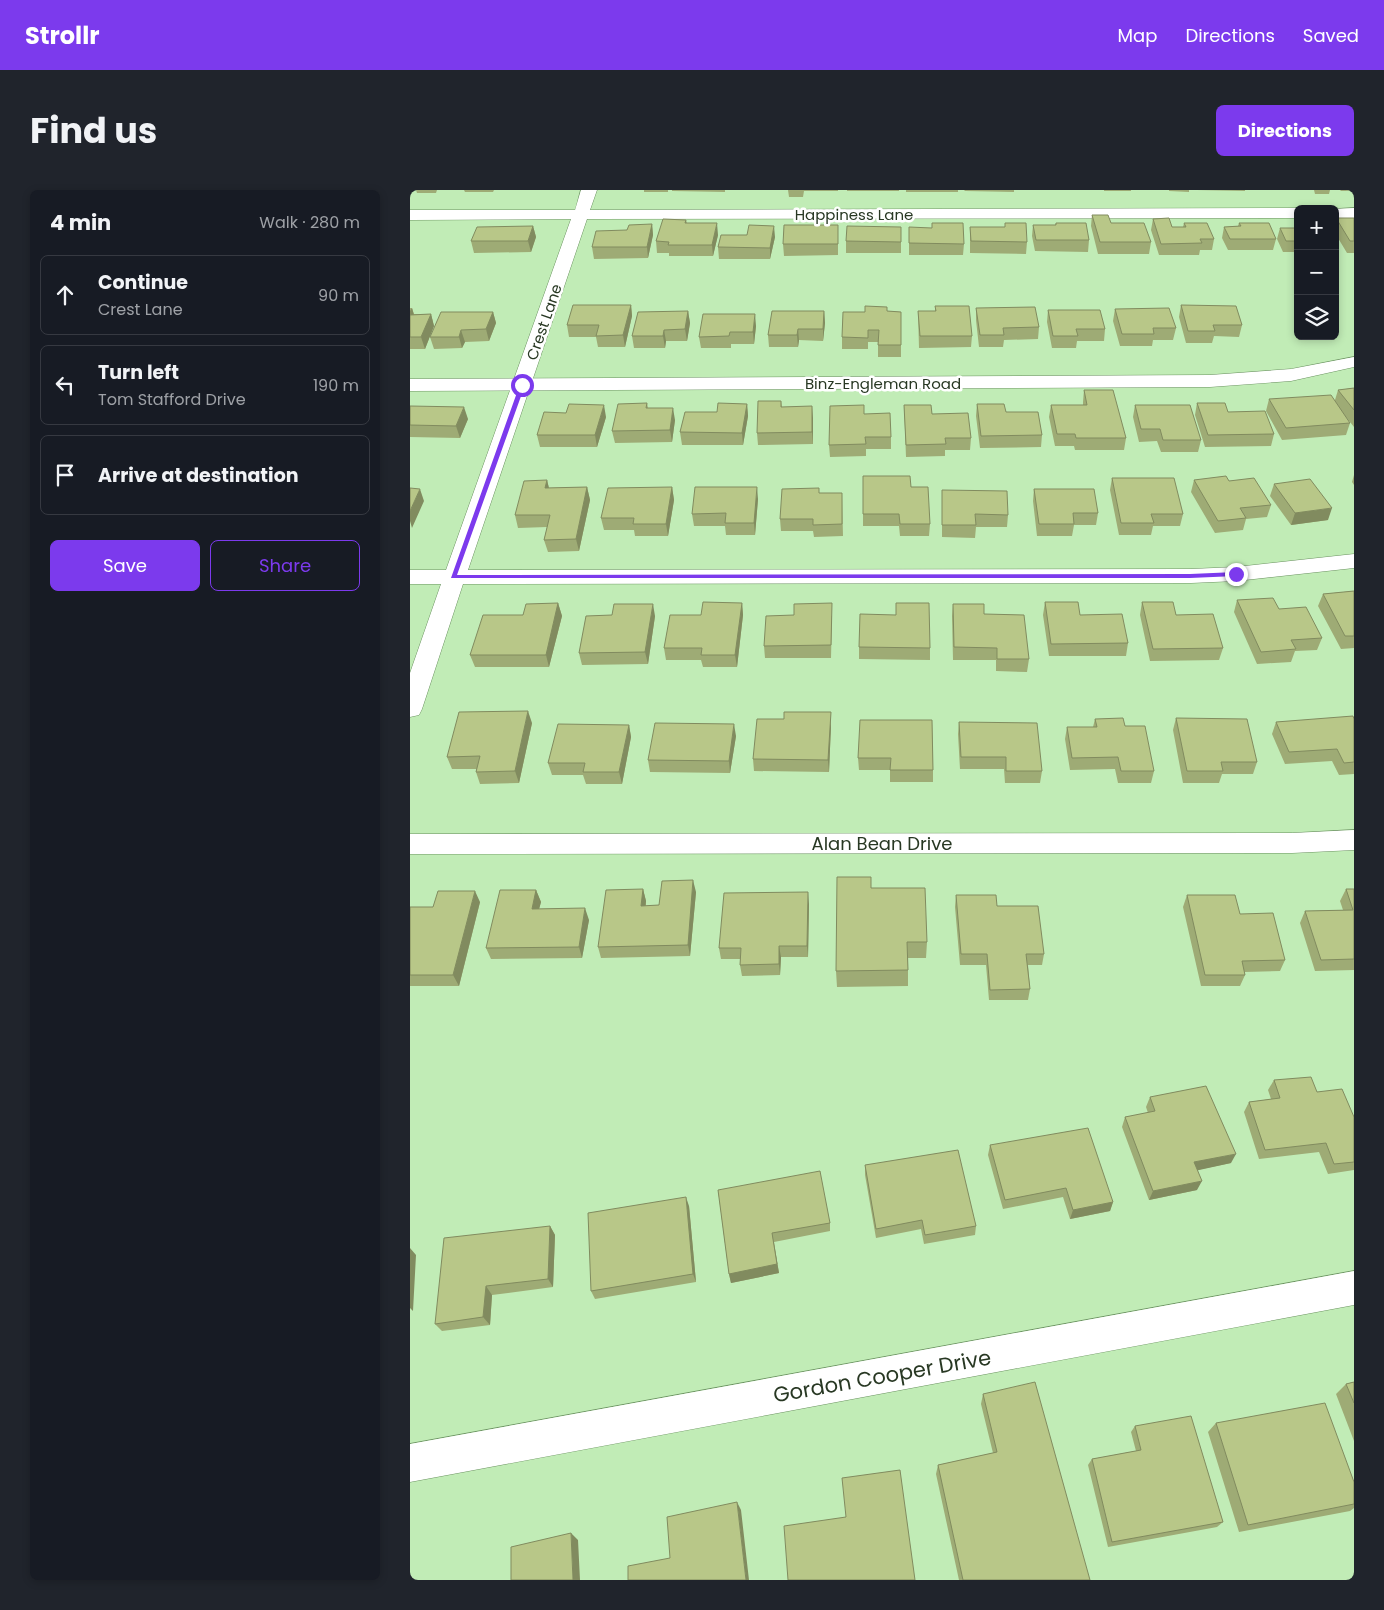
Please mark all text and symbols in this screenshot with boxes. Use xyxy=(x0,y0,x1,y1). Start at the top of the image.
text: Strollr xyxy=(25,19,100,52)
text: Map xyxy=(1118,23,1157,48)
text: Directions xyxy=(1185,23,1275,48)
text: Saved xyxy=(1303,23,1359,48)
button: Directions xyxy=(1216,105,1354,156)
text: Find us xyxy=(30,106,157,155)
street label: Happiness Lane xyxy=(795,204,913,225)
map controls xyxy=(1294,205,1339,340)
button: + xyxy=(1294,205,1339,250)
text: 4 min xyxy=(50,208,111,237)
text: Walk · 280 m xyxy=(259,211,360,234)
button: − xyxy=(1294,250,1339,295)
text: Continue xyxy=(98,269,188,296)
icon: ahead xyxy=(51,281,79,309)
street label: Crest Lane xyxy=(521,281,567,363)
text: 90 m xyxy=(318,284,359,307)
button: layers xyxy=(1294,295,1339,340)
text: Crest Lane xyxy=(98,298,183,321)
text: Turn left xyxy=(98,359,179,386)
icon: left xyxy=(51,371,79,399)
street label: Binz-Engleman Road xyxy=(805,373,961,394)
text: 190 m xyxy=(313,374,359,397)
route start xyxy=(511,374,534,397)
text: Tom Stafford Drive xyxy=(98,388,246,411)
icon: arrive xyxy=(51,461,79,489)
text: Arrive at destination xyxy=(98,462,299,489)
button: Save xyxy=(50,540,200,591)
button: Share xyxy=(210,540,360,591)
route end xyxy=(1225,563,1248,586)
street label: Alan Bean Drive xyxy=(812,831,952,856)
street label: Gordon Cooper Drive xyxy=(771,1343,993,1409)

